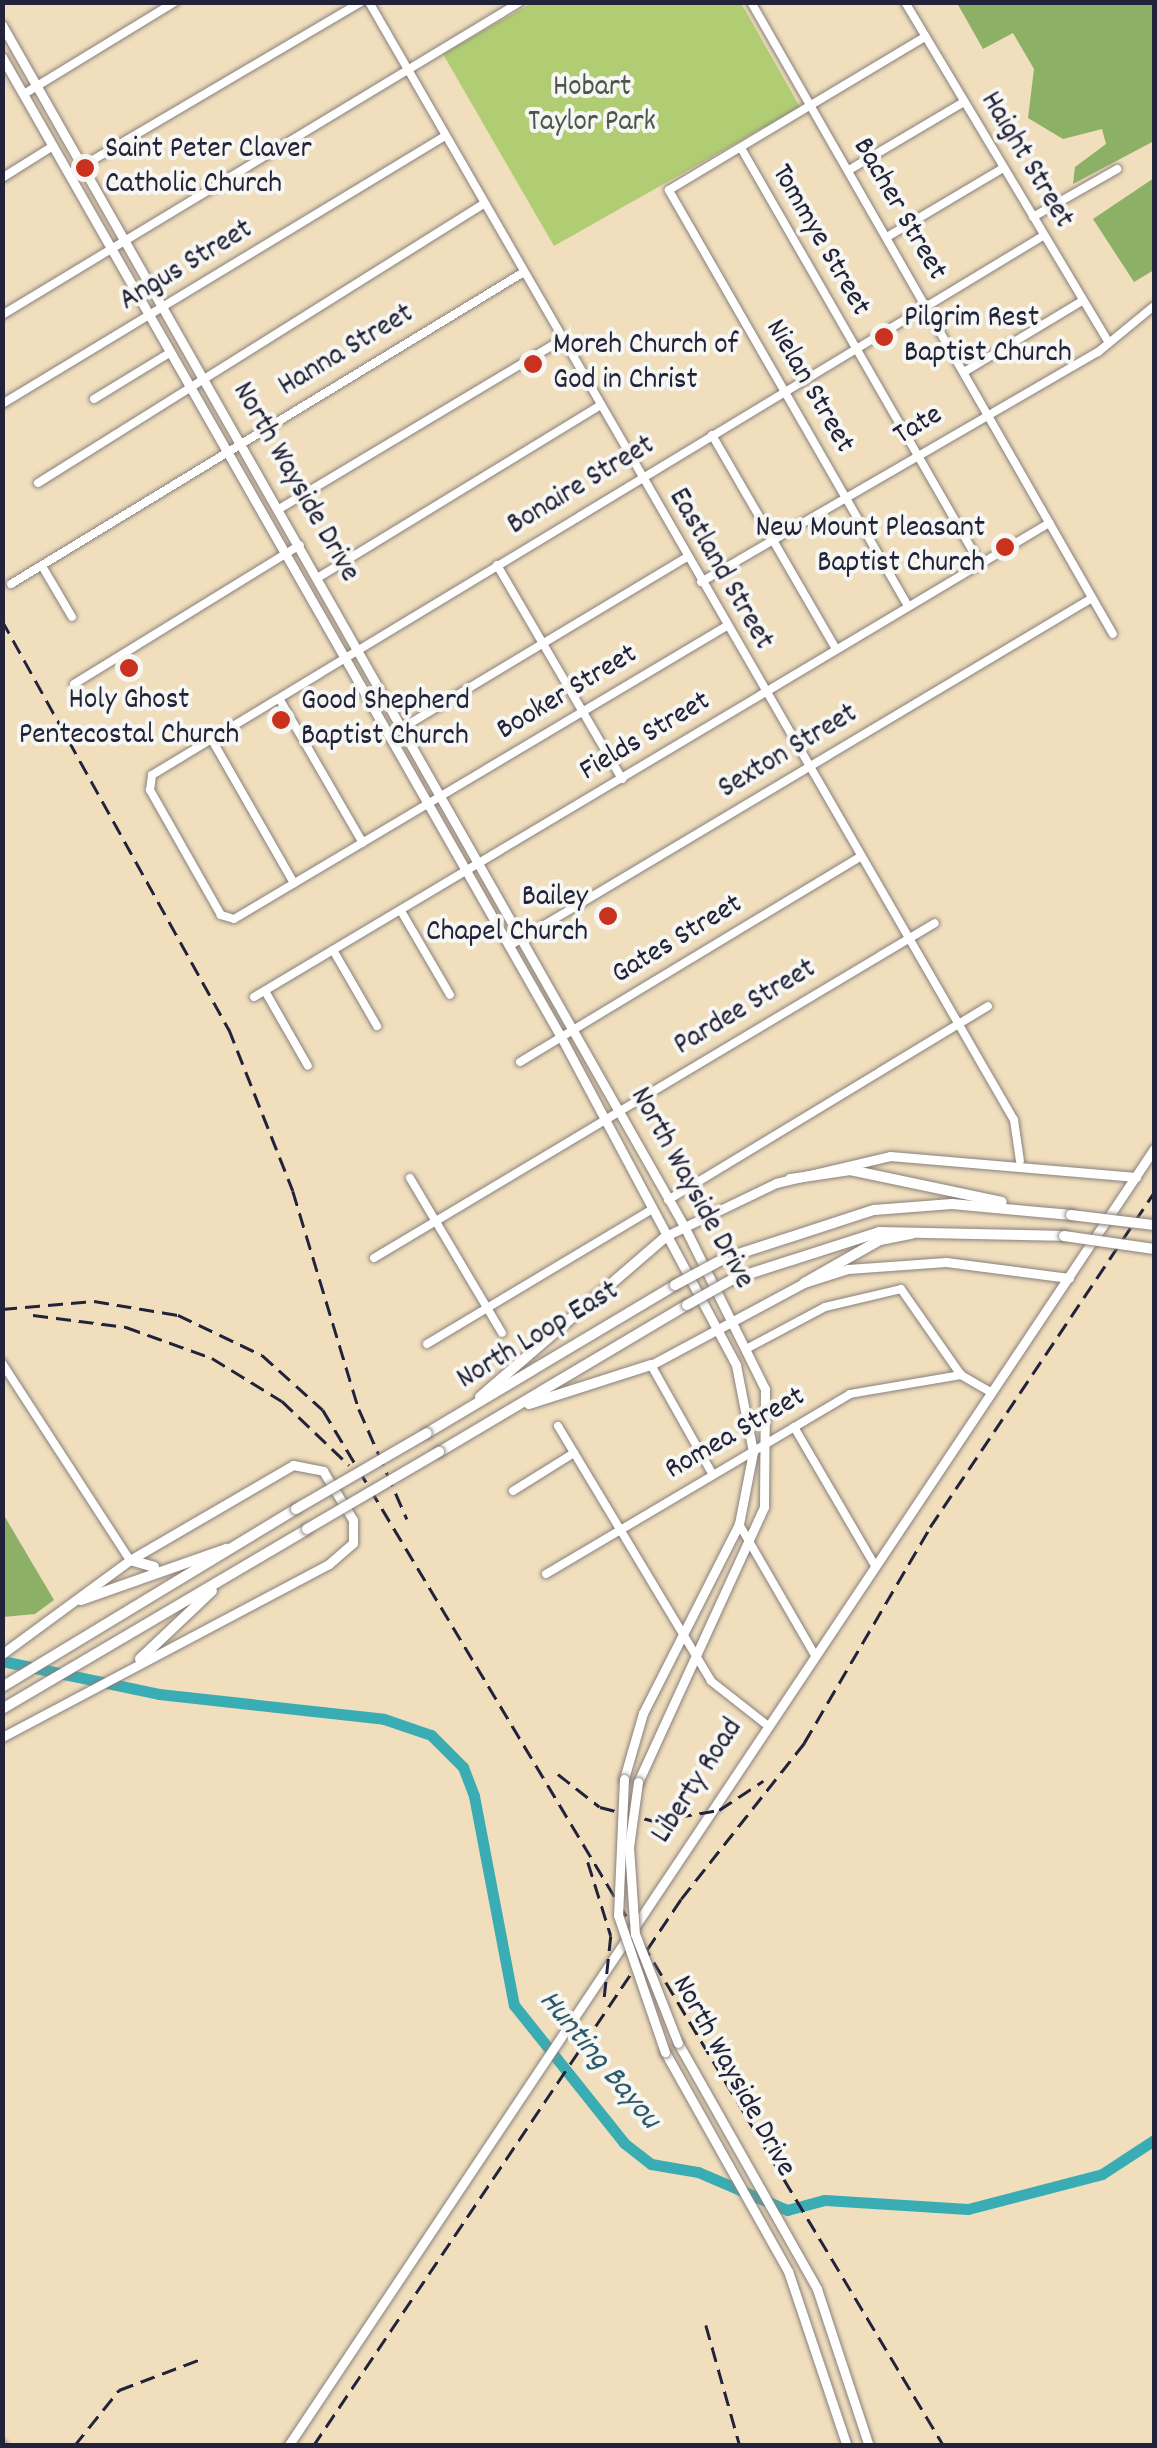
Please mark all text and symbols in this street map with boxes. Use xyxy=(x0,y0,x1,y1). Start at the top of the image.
park label: Hobart Taylor Park xyxy=(528,71,656,142)
street label: Haight Street xyxy=(970,86,1080,236)
place label: Saint Peter Claver Catholic Church xyxy=(105,133,312,204)
street label: Bacher Street xyxy=(843,133,953,287)
marker: Saint Peter Claver Catholic Church xyxy=(74,157,96,179)
street label: Tommye Street xyxy=(761,159,877,323)
street label: Angus Street xyxy=(114,213,260,321)
street label: Hanna Street xyxy=(273,298,421,406)
place label: Pilgrim Rest Baptist Church xyxy=(904,302,1072,372)
street label: Nielan Street xyxy=(755,314,861,460)
marker: Pilgrim Rest Baptist Church xyxy=(873,326,895,348)
place label: Moreh Church of God in Christ xyxy=(553,329,738,400)
marker: Moreh Church of God in Christ xyxy=(522,353,544,375)
street label: North Wayside Drive xyxy=(222,377,366,589)
street label: Tate xyxy=(888,399,950,455)
street label: Bonaire Street xyxy=(502,429,662,545)
street label: Eastland Street xyxy=(658,483,780,657)
place label: New Mount Pleasant Baptist Church xyxy=(755,512,985,582)
marker: New Mount Pleasant Baptist Church xyxy=(994,536,1016,558)
street label: Booker Street xyxy=(491,638,645,750)
marker: Holy Ghost Pentecostal Church xyxy=(118,657,140,679)
place label: Holy Ghost Pentecostal Church xyxy=(19,684,239,754)
place label: Good Shepherd Baptist Church xyxy=(301,685,470,756)
street label: Fields Street xyxy=(574,685,718,791)
street label: Sexton Street xyxy=(713,697,865,809)
marker: Good Shepherd Baptist Church xyxy=(270,709,292,731)
place label: Bailey Chapel Church xyxy=(426,881,588,952)
street label: Gates Street xyxy=(606,888,750,994)
marker: Bailey Chapel Church xyxy=(597,905,619,927)
street label: Pardee Street xyxy=(669,953,823,1065)
street label: North Wayside Drive xyxy=(620,1082,760,1296)
street label: North Loop East xyxy=(452,1275,626,1399)
street label: Romea Street xyxy=(660,1381,812,1489)
street label: Liberty Road xyxy=(645,1713,753,1851)
street label: North Wayside Drive xyxy=(662,1970,802,2184)
water label: Hunting Bayou xyxy=(529,1984,667,2138)

